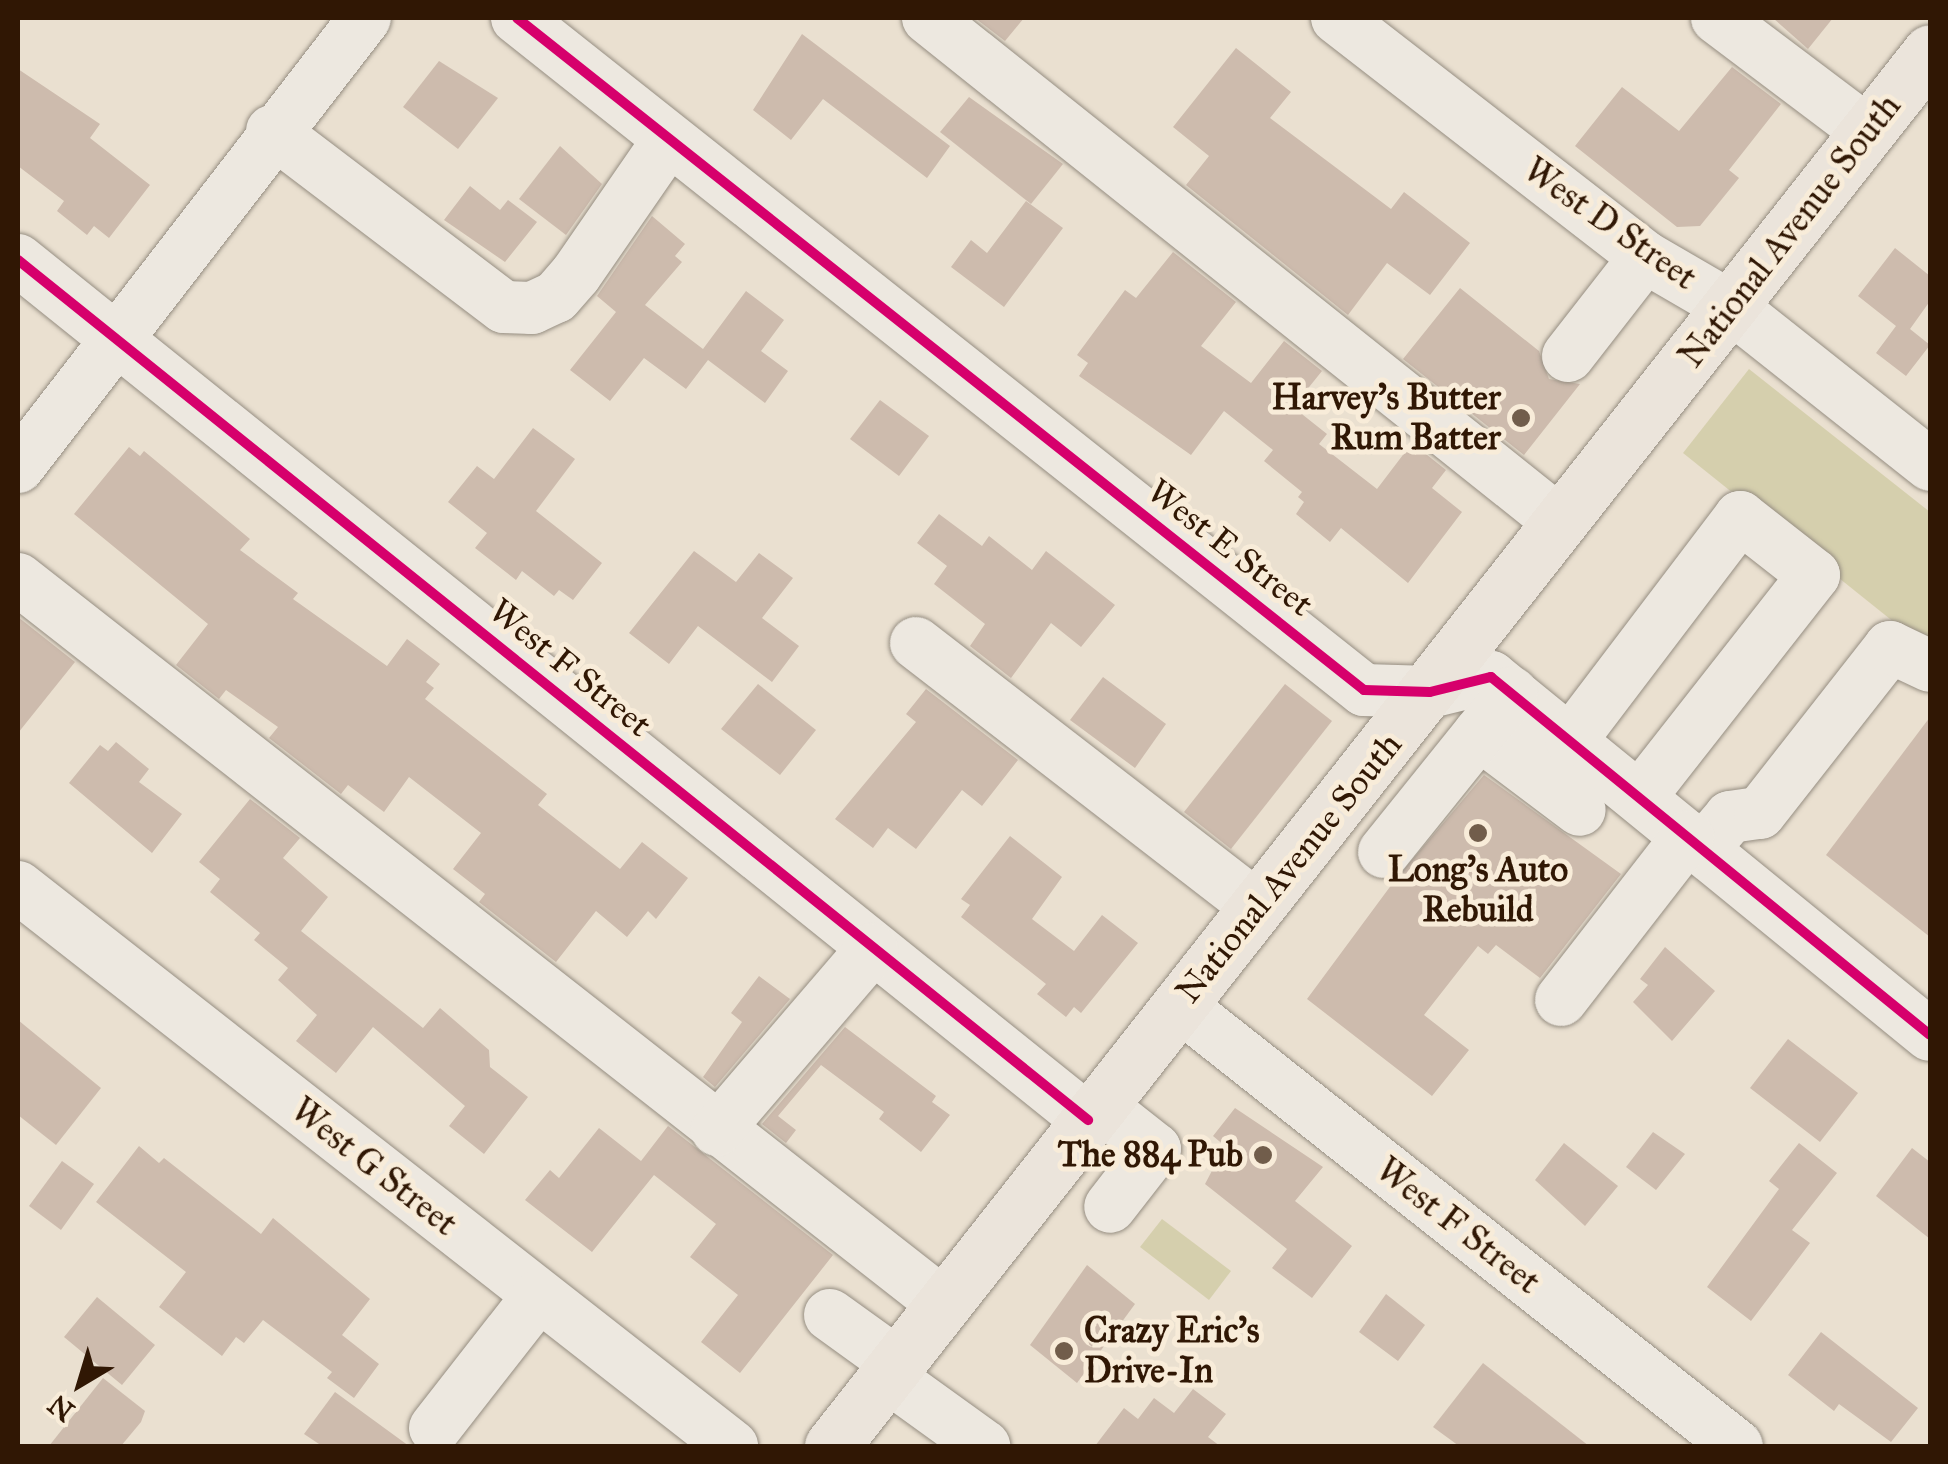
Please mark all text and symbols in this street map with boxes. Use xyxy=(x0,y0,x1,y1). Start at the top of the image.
street label: National Avenue South xyxy=(1670,86,1910,376)
street label: West D Street xyxy=(1516,149,1704,299)
place label: Harvey's Butter Rum Batter xyxy=(1272,377,1501,459)
marker: Harvey's Butter Rum Batter xyxy=(1510,407,1532,429)
street label: West E Street xyxy=(1139,470,1321,626)
street label: West F Street xyxy=(480,590,660,746)
street label: National Avenue South xyxy=(1167,725,1411,1011)
marker: Long's Auto Rebuild xyxy=(1467,822,1489,844)
place label: Long's Auto Rebuild xyxy=(1388,849,1568,931)
street label: West G Street xyxy=(283,1089,465,1245)
place label: The 884 Pub xyxy=(1058,1134,1243,1176)
marker: The 884 Pub xyxy=(1252,1144,1274,1166)
street label: West F Street xyxy=(1368,1149,1548,1303)
place label: Crazy Eric's Drive-In xyxy=(1084,1310,1259,1392)
north arrow xyxy=(30,1334,130,1434)
marker: Crazy Eric's Drive-In xyxy=(1053,1340,1075,1362)
text: N xyxy=(41,1387,81,1429)

